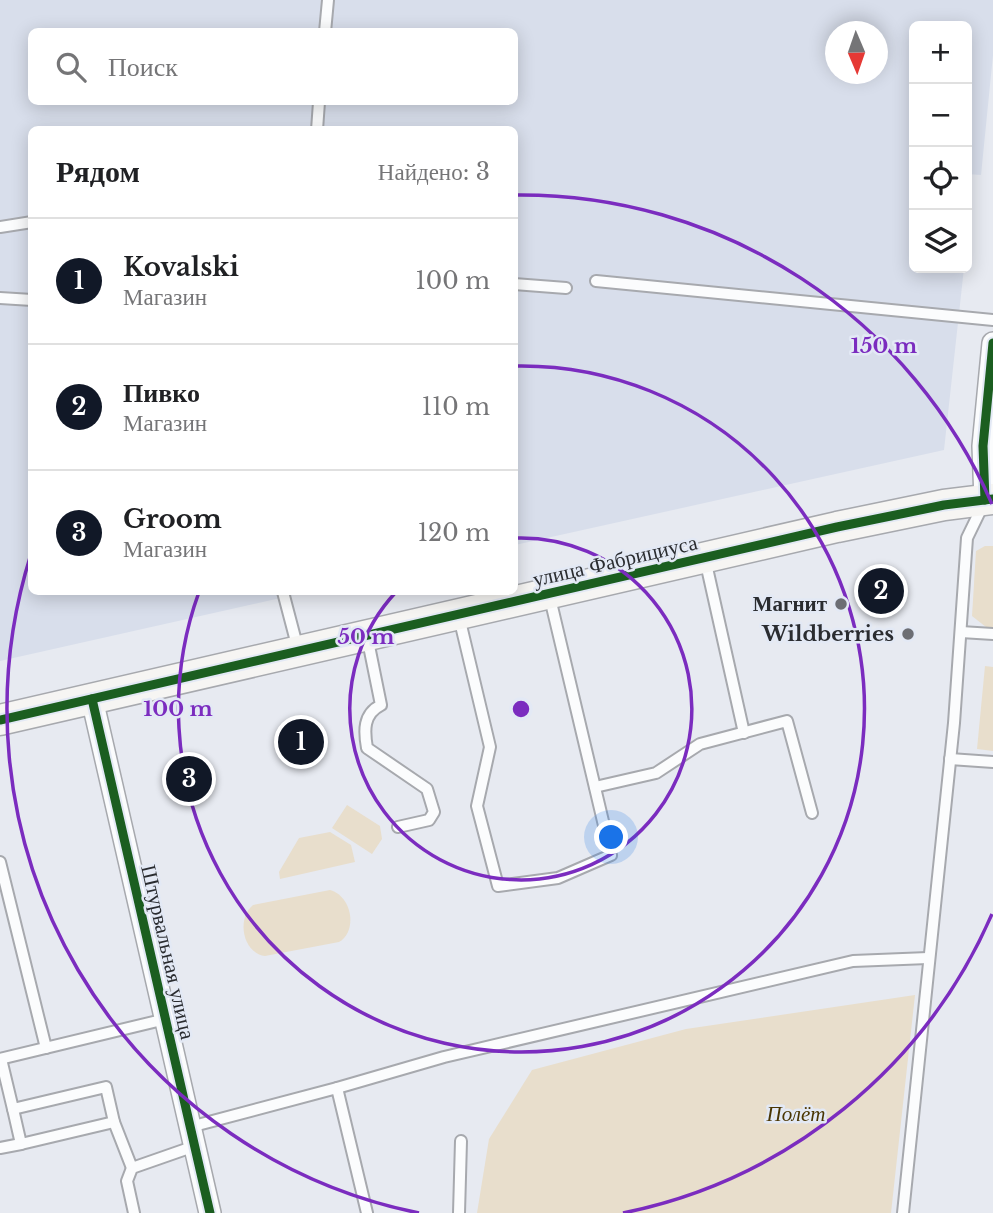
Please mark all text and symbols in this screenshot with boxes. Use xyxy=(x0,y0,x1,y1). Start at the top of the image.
north arrow xyxy=(825,21,888,84)
map controls xyxy=(909,21,972,273)
button: + xyxy=(909,21,972,84)
search box xyxy=(28,28,518,105)
icon: search xyxy=(52,48,90,86)
text: Поиск xyxy=(108,51,178,83)
button: − xyxy=(909,84,972,147)
button: locate xyxy=(909,147,972,210)
text: Рядом xyxy=(56,153,140,190)
text: Найдено: 3 xyxy=(378,158,490,186)
button: layers xyxy=(909,210,972,273)
text: Kovalski xyxy=(123,251,239,283)
text: 1 xyxy=(74,267,84,295)
text: 100 m xyxy=(416,267,490,295)
text: Магазин xyxy=(123,283,207,311)
text: 150 m xyxy=(851,333,917,359)
text: Пивко xyxy=(123,377,200,409)
text: 2 xyxy=(72,393,86,421)
text: 110 m xyxy=(422,393,490,421)
text: Магазин xyxy=(123,409,207,437)
text: Groom xyxy=(123,503,222,535)
text: 3 xyxy=(72,519,86,547)
text: 120 m xyxy=(418,519,490,547)
street label: улица Фабрициуса xyxy=(530,529,700,593)
text: Магазин xyxy=(123,535,207,563)
pin: 2 xyxy=(858,565,904,617)
place label: Магнит xyxy=(753,591,828,617)
marker: Магнит xyxy=(833,596,849,612)
place label: Wildberries xyxy=(761,621,894,647)
text: 50 m xyxy=(337,624,395,650)
marker: Wildberries xyxy=(900,626,916,642)
text: 100 m xyxy=(143,696,213,722)
centre of rings xyxy=(509,697,533,721)
pin: 1 xyxy=(278,716,324,768)
pin: 3 xyxy=(166,753,212,805)
your location xyxy=(594,820,628,854)
street label: Штурвальная улица xyxy=(135,862,201,1042)
park label: Полёт xyxy=(766,1101,825,1127)

